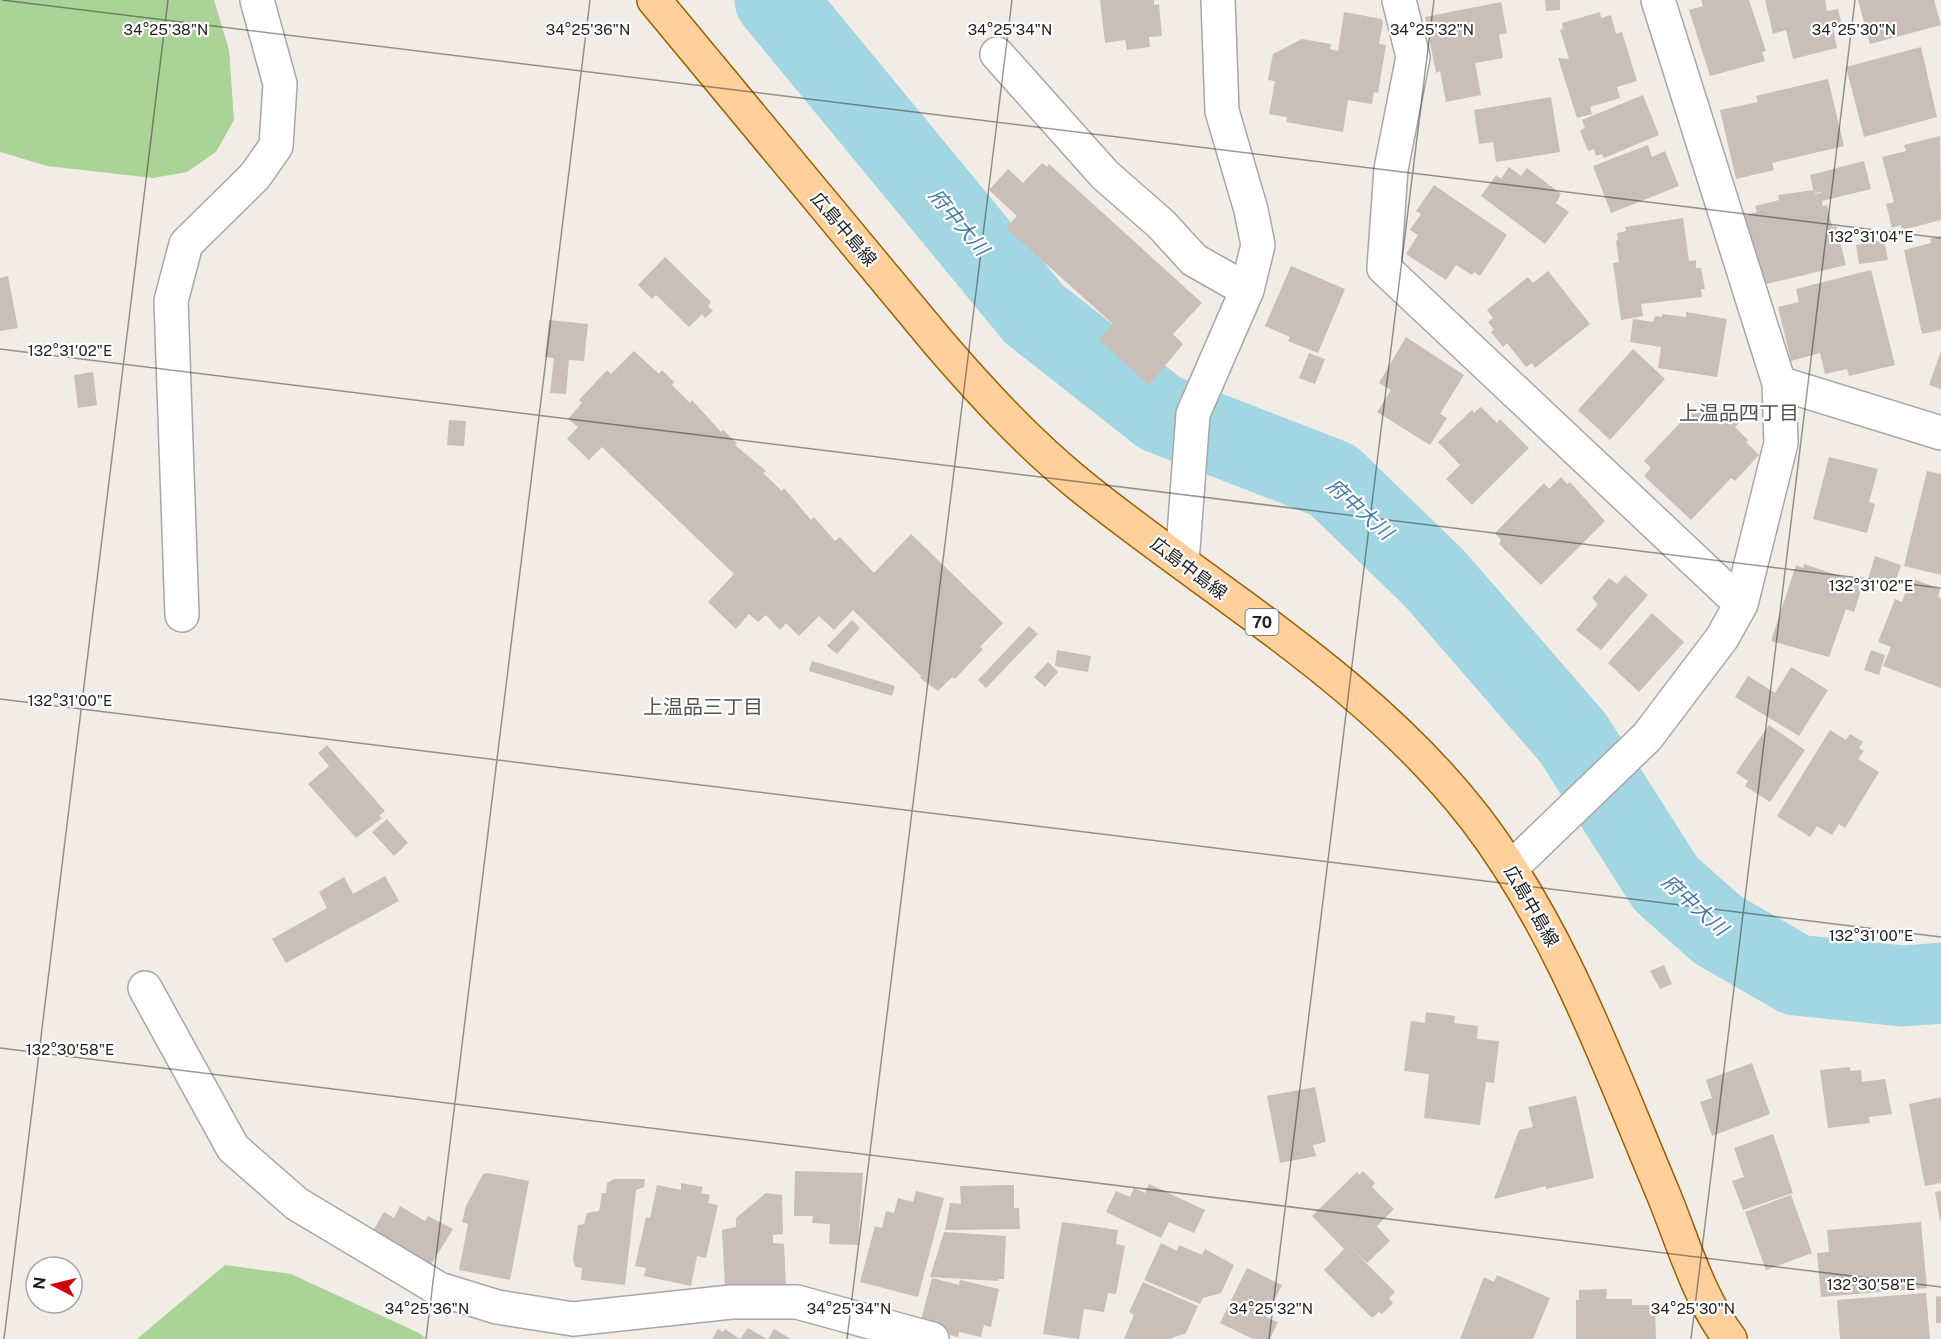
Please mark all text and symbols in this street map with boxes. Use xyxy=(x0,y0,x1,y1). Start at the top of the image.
text: 34°25'38"N xyxy=(124,21,208,38)
text: 34°25'36"N xyxy=(546,21,630,38)
text: 34°25'34"N xyxy=(968,21,1052,38)
text: 34°25'32"N xyxy=(1390,21,1474,38)
text: 34°25'30"N xyxy=(1812,21,1896,38)
water label: 府中大川 xyxy=(924,184,995,262)
street label: 広島中島線 xyxy=(807,188,881,270)
text: 132°31'04"E xyxy=(1829,228,1914,245)
text: 132°31'02"E xyxy=(28,342,112,359)
district label: 上温品四丁目 xyxy=(1679,401,1799,425)
water label: 府中大川 xyxy=(1322,473,1399,546)
street label: 広島中島線 xyxy=(1147,533,1231,603)
text: 132°31'02"E xyxy=(1829,577,1913,594)
road number: 70 xyxy=(1246,609,1278,635)
text: 132°31'00"E xyxy=(28,692,112,709)
district label: 上温品三丁目 xyxy=(643,695,763,719)
street label: 広島中島線 xyxy=(1500,862,1564,950)
water label: 府中大川 xyxy=(1657,869,1734,942)
text: 132°31'00"E xyxy=(1829,927,1913,944)
text: 132°30'58"E xyxy=(26,1041,114,1058)
north arrow xyxy=(24,1255,84,1315)
text: N xyxy=(29,1276,50,1291)
text: 132°30'58"E xyxy=(1827,1276,1915,1293)
text: 34°25'36"N xyxy=(385,1300,469,1317)
text: 34°25'34"N xyxy=(807,1300,891,1317)
text: 34°25'32"N xyxy=(1229,1300,1313,1317)
text: 34°25'30"N xyxy=(1651,1300,1735,1317)

